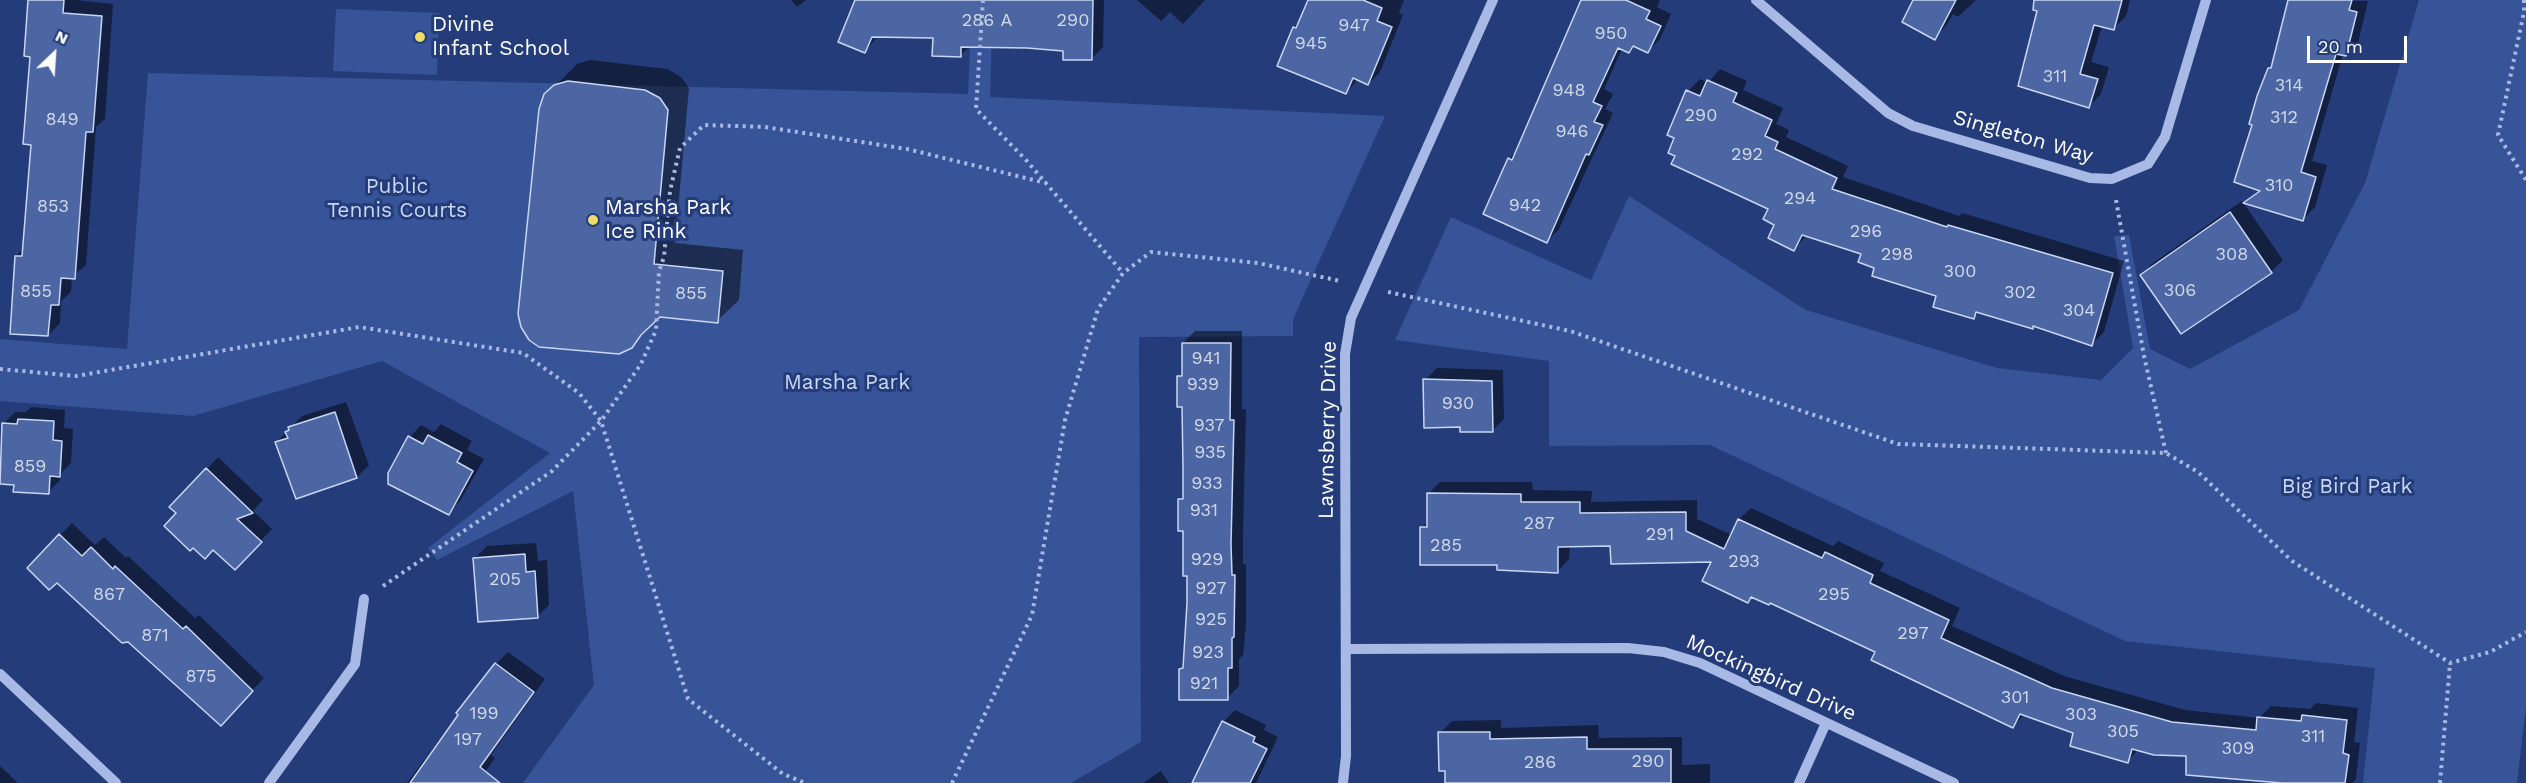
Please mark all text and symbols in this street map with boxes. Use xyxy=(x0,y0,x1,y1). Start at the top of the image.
house number: 286 A xyxy=(962,10,1012,32)
house number: 290 xyxy=(1057,10,1089,32)
place label: Divine Infant School xyxy=(432,12,569,62)
house number: 947 xyxy=(1338,15,1370,37)
house number: 950 xyxy=(1595,23,1627,45)
north arrow xyxy=(24,24,84,84)
scale bar xyxy=(2310,24,2410,62)
text: N xyxy=(52,26,71,48)
marker: Divine Infant School xyxy=(413,30,427,44)
house number: 945 xyxy=(1295,33,1327,55)
text: 20 m xyxy=(2318,36,2363,57)
house number: 311 xyxy=(2043,66,2067,88)
house number: 314 xyxy=(2275,75,2303,97)
house number: 948 xyxy=(1552,80,1586,102)
house number: 290 xyxy=(1685,105,1717,127)
street label: Singleton Way xyxy=(1950,105,2096,169)
house number: 312 xyxy=(2270,107,2298,129)
house number: 849 xyxy=(45,109,79,131)
house number: 946 xyxy=(1555,121,1589,143)
house number: 292 xyxy=(1731,144,1763,166)
park label: Public Tennis Courts xyxy=(327,174,467,224)
house number: 310 xyxy=(2265,175,2293,197)
house number: 294 xyxy=(1784,188,1816,210)
place label: Marsha Park Ice Rink xyxy=(605,195,731,245)
house number: 942 xyxy=(1509,195,1541,217)
house number: 853 xyxy=(37,196,69,218)
marker: Marsha Park Ice Rink xyxy=(586,213,600,227)
house number: 296 xyxy=(1850,221,1882,243)
house number: 298 xyxy=(1881,244,1913,266)
house number: 308 xyxy=(2216,244,2248,266)
house number: 300 xyxy=(1944,261,1976,283)
house number: 306 xyxy=(2164,280,2196,302)
house number: 855 xyxy=(20,281,52,303)
house number: 302 xyxy=(2004,282,2036,304)
house number: 855 xyxy=(675,283,707,305)
house number: 304 xyxy=(2063,300,2095,322)
street label: Lawnsberry Drive xyxy=(1314,341,1342,519)
house number: 941 xyxy=(1192,348,1220,370)
park label: Marsha Park xyxy=(784,370,910,396)
house number: 939 xyxy=(1187,374,1219,396)
house number: 930 xyxy=(1442,393,1474,415)
house number: 937 xyxy=(1194,415,1224,437)
house number: 935 xyxy=(1194,442,1226,464)
house number: 859 xyxy=(14,456,46,478)
house number: 933 xyxy=(1191,473,1223,495)
park label: Big Bird Park xyxy=(2282,474,2412,500)
house number: 931 xyxy=(1190,500,1218,522)
house number: 287 xyxy=(1524,513,1554,535)
house number: 291 xyxy=(1646,524,1674,546)
house number: 285 xyxy=(1430,535,1462,557)
house number: 929 xyxy=(1191,549,1223,571)
house number: 293 xyxy=(1728,551,1760,573)
house number: 205 xyxy=(489,569,521,591)
house number: 927 xyxy=(1195,578,1227,600)
house number: 867 xyxy=(93,584,125,606)
house number: 295 xyxy=(1818,584,1850,606)
house number: 925 xyxy=(1195,609,1227,631)
house number: 297 xyxy=(1897,623,1929,645)
house number: 871 xyxy=(141,625,169,647)
street label: Mockingbird Drive xyxy=(1682,629,1860,727)
house number: 923 xyxy=(1192,642,1224,664)
house number: 875 xyxy=(186,666,216,688)
house number: 921 xyxy=(1190,673,1218,695)
house number: 301 xyxy=(2001,687,2029,709)
house number: 199 xyxy=(469,703,499,725)
house number: 303 xyxy=(2065,704,2097,726)
house number: 305 xyxy=(2107,721,2139,743)
house number: 311 xyxy=(2301,726,2325,748)
house number: 197 xyxy=(454,729,482,751)
house number: 309 xyxy=(2222,738,2254,760)
house number: 290 xyxy=(1632,751,1664,773)
house number: 286 xyxy=(1524,752,1556,774)

